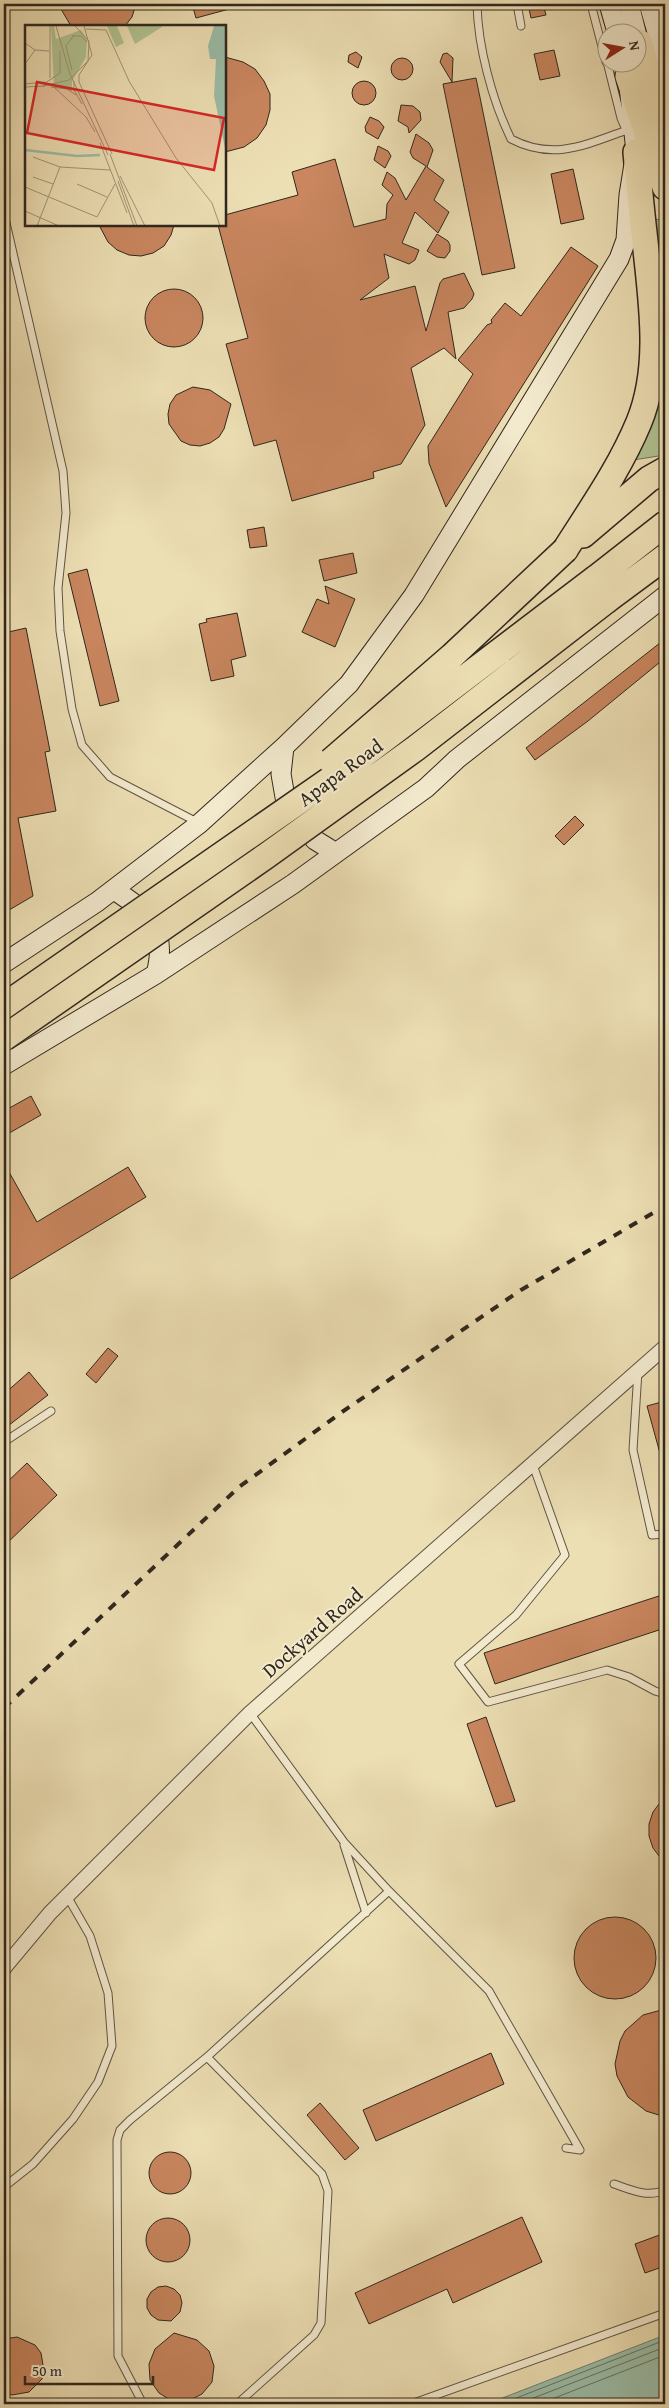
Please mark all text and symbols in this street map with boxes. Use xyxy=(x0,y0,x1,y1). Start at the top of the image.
north arrow xyxy=(596,22,646,72)
inset map xyxy=(25,25,226,226)
text: N xyxy=(624,39,646,53)
street label: Apapa Road xyxy=(291,731,389,813)
street label: Dockyard Road xyxy=(255,1580,369,1684)
scale bar xyxy=(25,2353,152,2385)
text: 50 m xyxy=(32,2360,63,2381)

